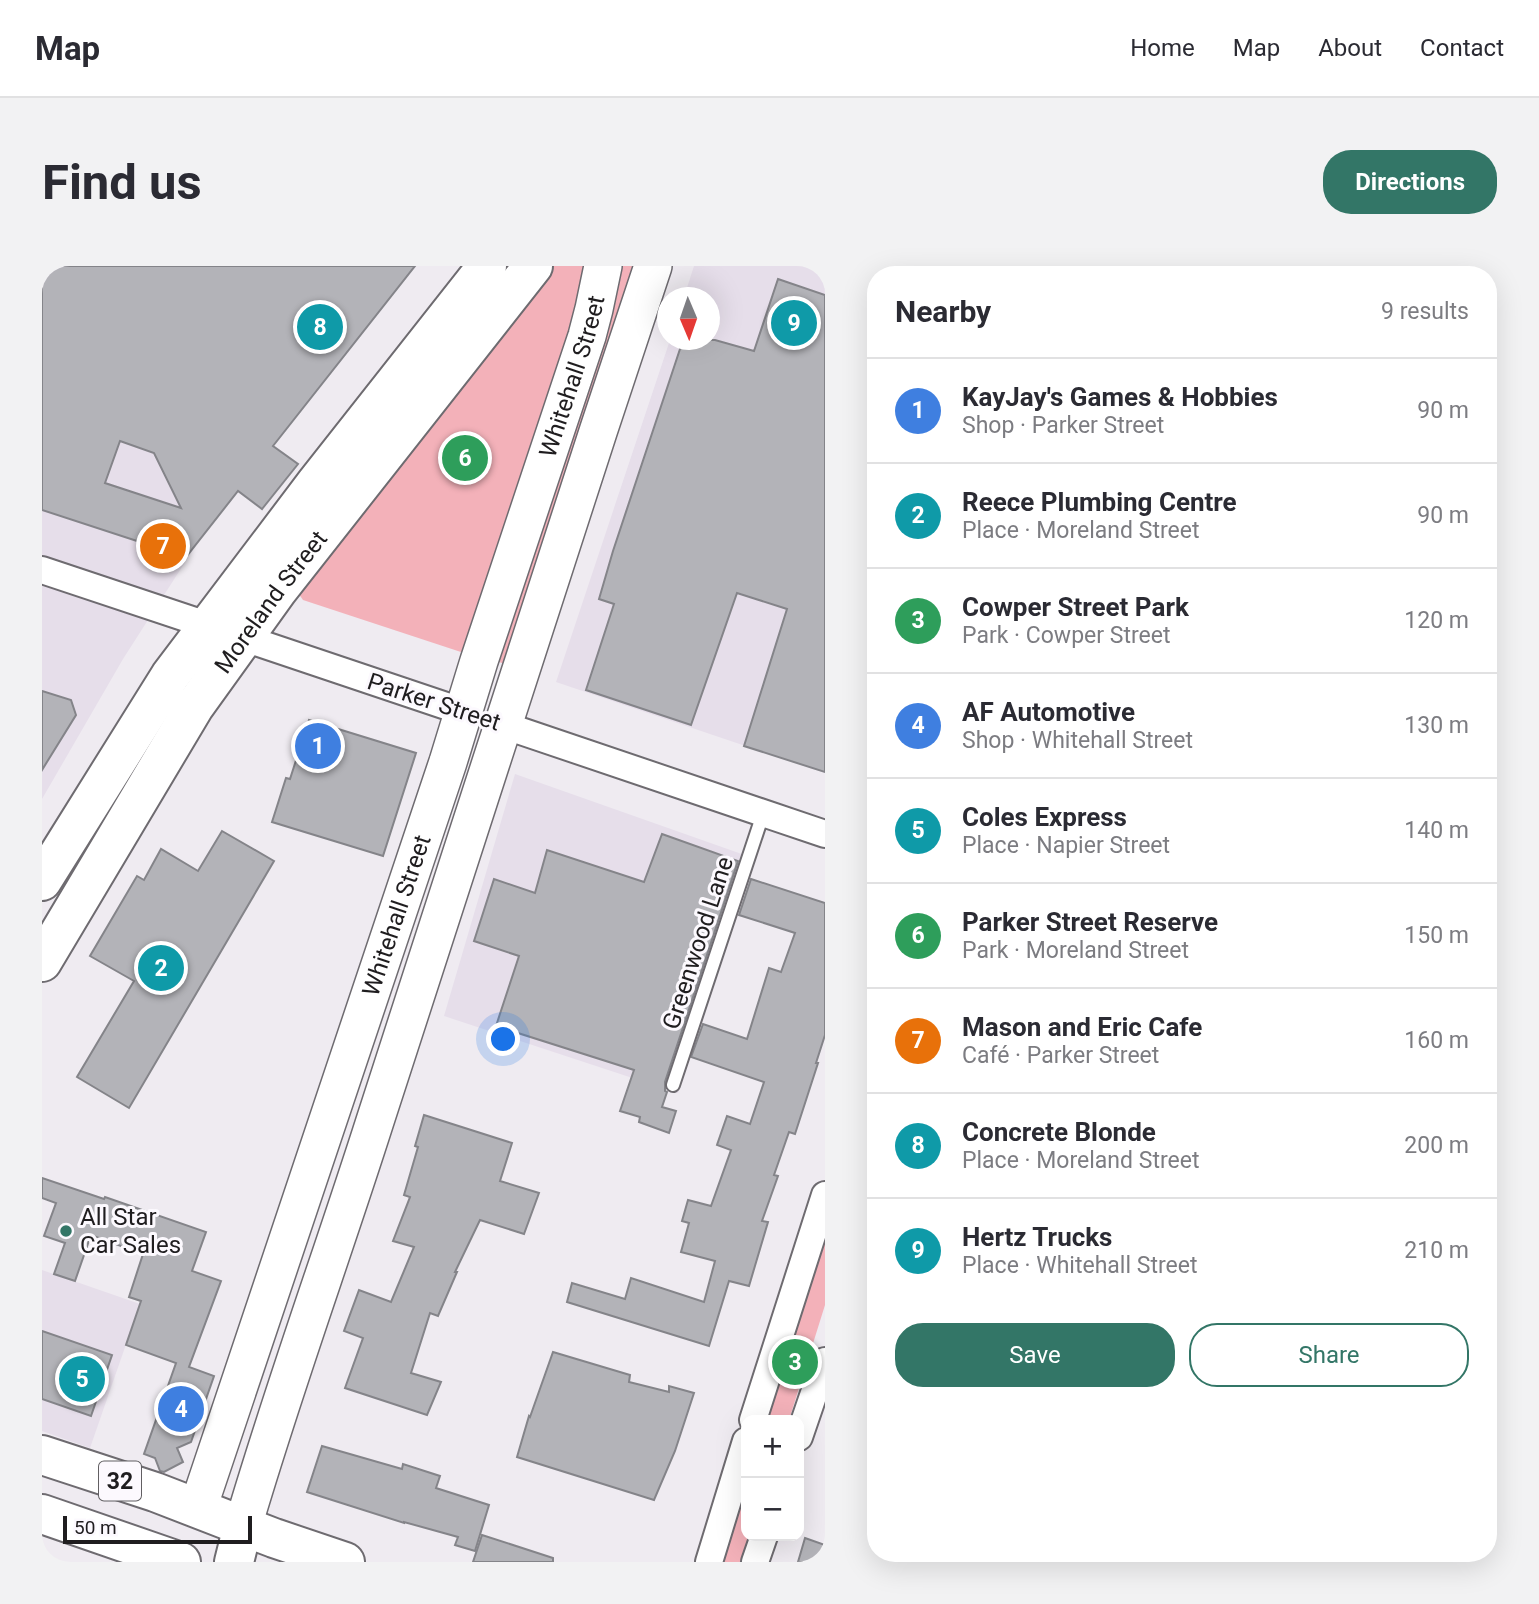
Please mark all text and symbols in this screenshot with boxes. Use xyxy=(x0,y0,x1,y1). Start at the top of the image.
text: Map xyxy=(35,29,100,68)
text: Home xyxy=(1130,34,1195,62)
text: Map xyxy=(1233,34,1280,62)
text: About xyxy=(1318,34,1382,62)
text: Contact xyxy=(1420,34,1504,62)
button: Directions xyxy=(1323,150,1497,214)
text: Find us xyxy=(42,154,202,211)
north arrow xyxy=(657,287,720,350)
street label: Whitehall Street xyxy=(534,293,610,461)
text: Nearby xyxy=(895,294,991,329)
pin: 9 xyxy=(771,297,817,349)
text: 9 results xyxy=(1381,298,1469,325)
pin: 8 xyxy=(297,301,343,353)
text: KayJay's Games & Hobbies xyxy=(962,382,1278,412)
text: 1 xyxy=(911,397,925,424)
text: 90 m xyxy=(1417,397,1469,424)
text: Shop · Parker Street xyxy=(962,412,1164,439)
pin: 6 xyxy=(442,432,488,484)
text: Reece Plumbing Centre xyxy=(962,487,1237,517)
text: 2 xyxy=(911,502,925,529)
text: 90 m xyxy=(1417,502,1469,529)
text: Place · Moreland Street xyxy=(962,517,1199,544)
pin: 7 xyxy=(140,520,186,572)
street label: Moreland Street xyxy=(209,525,333,679)
text: Cowper Street Park xyxy=(962,592,1189,622)
text: 3 xyxy=(911,607,925,634)
text: 120 m xyxy=(1404,607,1469,634)
text: Park · Cowper Street xyxy=(962,622,1170,649)
street label: Parker Street xyxy=(364,667,504,737)
text: AF Automotive xyxy=(962,697,1135,727)
text: 4 xyxy=(911,712,925,739)
text: 130 m xyxy=(1404,712,1469,739)
pin: 1 xyxy=(295,720,341,772)
text: Shop · Whitehall Street xyxy=(962,727,1193,754)
text: Coles Express xyxy=(962,802,1127,832)
text: 5 xyxy=(911,817,925,844)
text: 140 m xyxy=(1404,817,1469,844)
street label: Whitehall Street xyxy=(357,831,437,1000)
text: Place · Napier Street xyxy=(962,832,1170,859)
street label: Greenwood Lane xyxy=(657,853,739,1033)
text: Parker Street Reserve xyxy=(962,907,1218,937)
text: 6 xyxy=(911,922,925,949)
text: 150 m xyxy=(1404,922,1469,949)
text: Park · Moreland Street xyxy=(962,937,1189,964)
pin: 2 xyxy=(138,942,184,994)
text: Mason and Eric Cafe xyxy=(962,1012,1202,1042)
your location xyxy=(486,1022,520,1056)
text: 7 xyxy=(911,1027,925,1054)
text: 160 m xyxy=(1404,1027,1469,1054)
text: Café · Parker Street xyxy=(962,1042,1159,1069)
text: Concrete Blonde xyxy=(962,1117,1156,1147)
text: 8 xyxy=(911,1132,925,1159)
text: 200 m xyxy=(1404,1132,1469,1159)
text: Place · Moreland Street xyxy=(962,1147,1199,1174)
place label: All Star Car Sales xyxy=(80,1203,181,1259)
text: Hertz Trucks xyxy=(962,1222,1112,1252)
marker: All Star Car Sales xyxy=(58,1223,74,1239)
text: 9 xyxy=(911,1237,925,1264)
text: 210 m xyxy=(1404,1237,1469,1264)
text: Place · Whitehall Street xyxy=(962,1252,1197,1279)
button: Save xyxy=(895,1323,1175,1387)
button: Share xyxy=(1189,1323,1469,1387)
pin: 3 xyxy=(772,1336,818,1388)
pin: 5 xyxy=(59,1353,105,1405)
pin: 4 xyxy=(158,1383,204,1435)
map controls xyxy=(741,1415,804,1541)
button: + xyxy=(741,1415,804,1478)
road number: 32 xyxy=(99,1462,141,1500)
button: − xyxy=(741,1478,804,1541)
scale bar xyxy=(63,1513,252,1545)
text: 50 m xyxy=(74,1516,117,1539)

